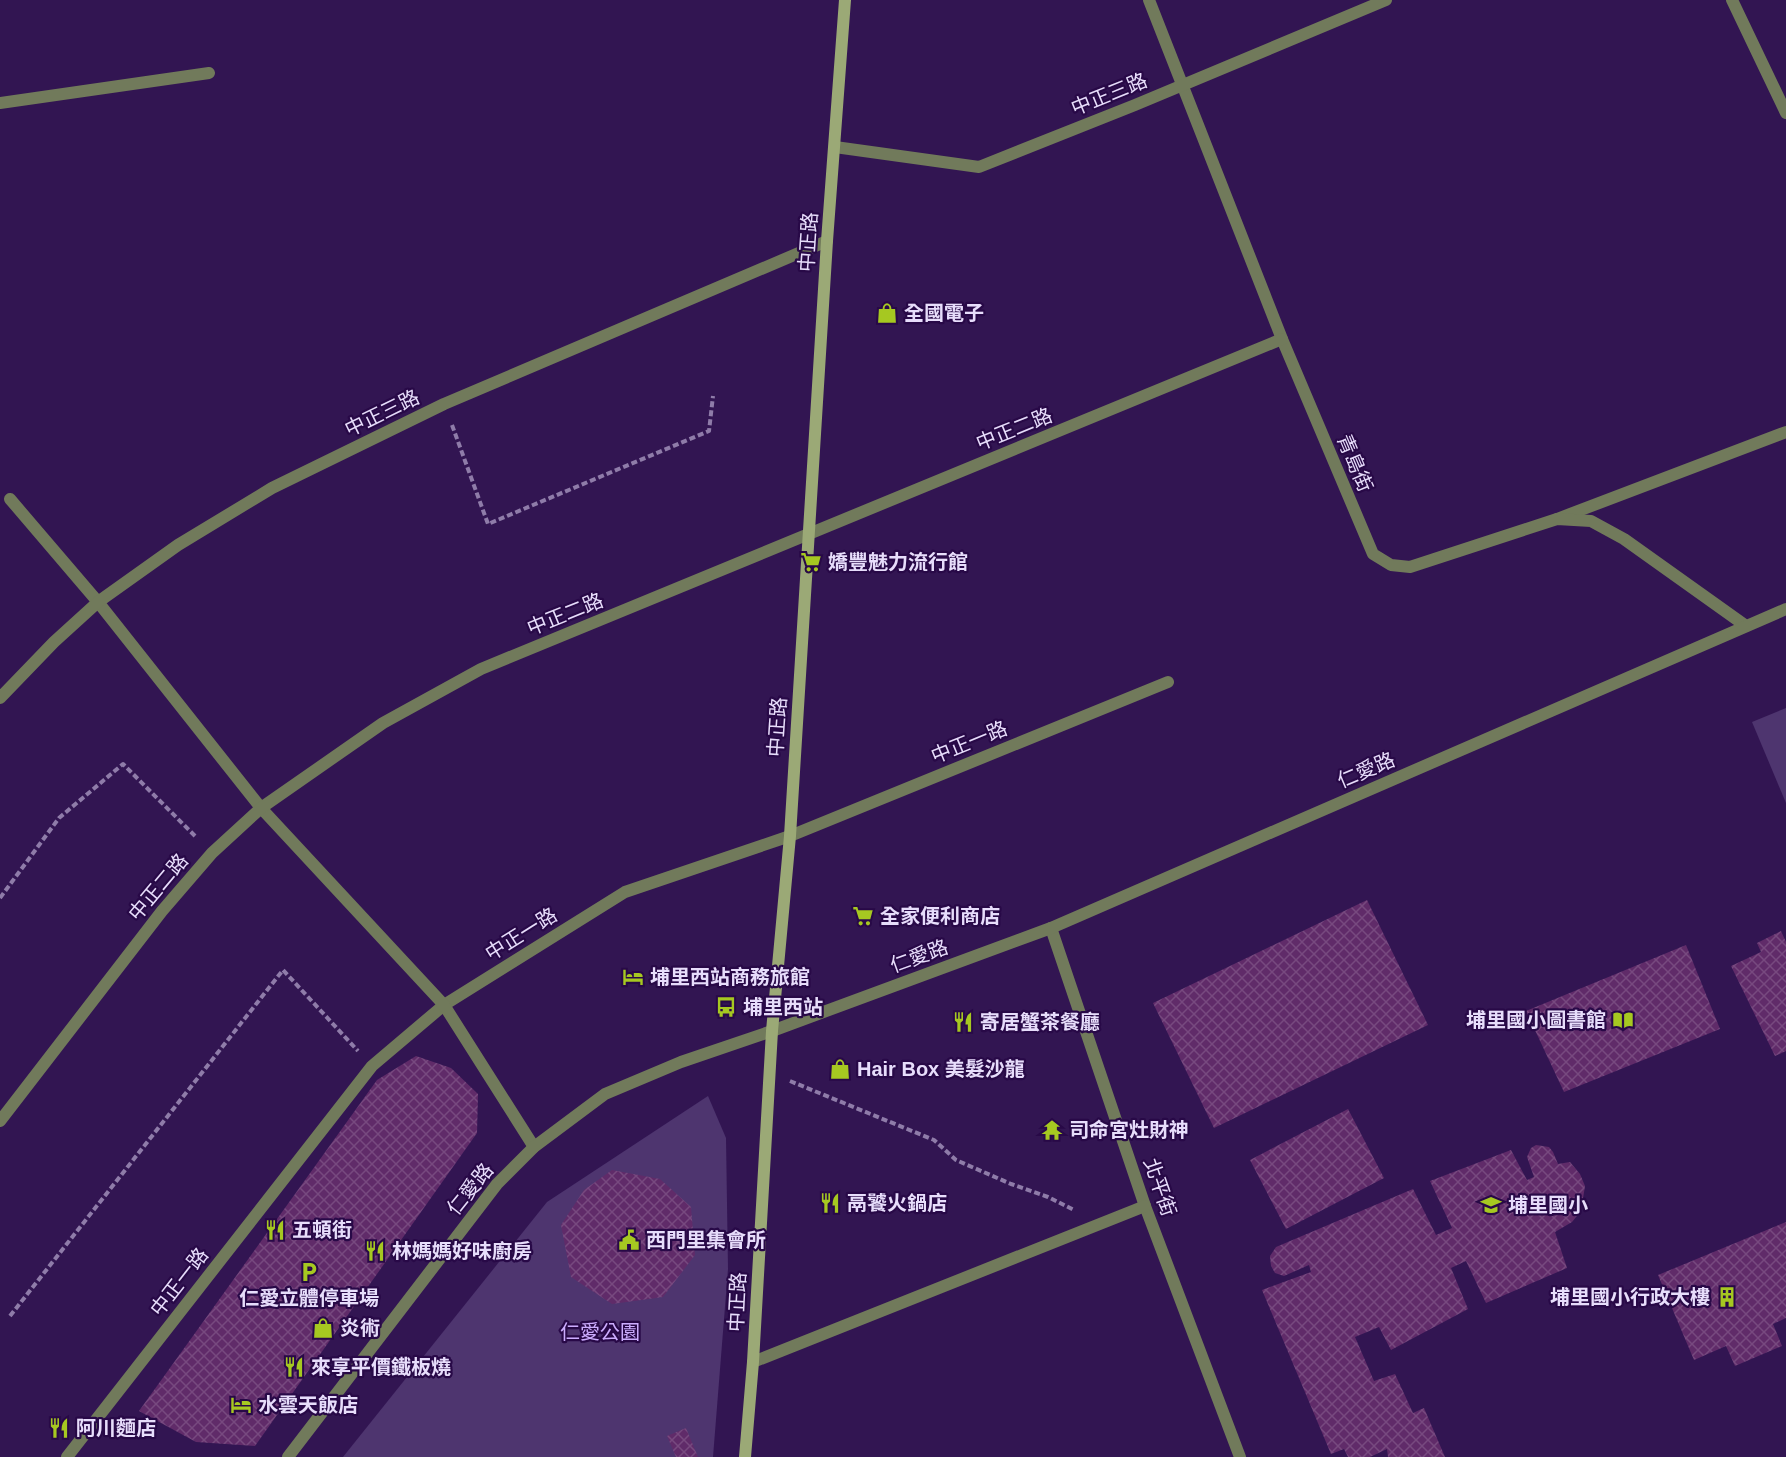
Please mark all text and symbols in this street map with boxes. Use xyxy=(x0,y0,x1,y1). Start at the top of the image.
street label: 中正三路 xyxy=(1068,69,1150,119)
street label: 中正路 xyxy=(795,211,821,273)
shop icon: 全國電子 xyxy=(875,301,899,325)
place label: 全國電子 xyxy=(904,302,984,324)
street label: 中正三路 xyxy=(341,386,423,440)
street label: 中正二路 xyxy=(973,404,1055,454)
street label: 青島街 xyxy=(1333,431,1377,495)
supermarket icon: 嬌豐魅力流行館 xyxy=(799,550,823,574)
place label: 嬌豐魅力流行館 xyxy=(828,551,968,573)
street label: 中正二路 xyxy=(524,589,606,639)
street label: 中正路 xyxy=(764,696,790,758)
street label: 中正一路 xyxy=(928,717,1010,767)
street label: 仁愛路 xyxy=(1334,748,1398,792)
street label: 中正二路 xyxy=(124,849,192,925)
street label: 中正一路 xyxy=(481,903,561,965)
supermarket icon: 全家便利商店 xyxy=(851,904,875,928)
place label: 全家便利商店 xyxy=(880,905,1000,927)
street label: 仁愛路 xyxy=(887,935,951,977)
hotel icon: 埔里西站商務旅館 xyxy=(621,965,645,989)
place label: 埔里西站商務旅館 xyxy=(650,966,810,988)
bus stop icon: 埔里西站 xyxy=(714,995,738,1019)
place label: 埔里西站 xyxy=(743,996,823,1018)
library icon: 埔里國小圖書館 xyxy=(1611,1008,1635,1032)
place label: 埔里國小圖書館 xyxy=(1466,1009,1606,1031)
restaurant icon: 寄居蟹茶餐廳 xyxy=(951,1010,975,1034)
place label: 寄居蟹茶餐廳 xyxy=(980,1011,1100,1033)
shop icon: Hair Box 美髮沙龍 xyxy=(828,1057,852,1081)
place label: Hair Box 美髮沙龍 xyxy=(857,1058,1025,1080)
temple icon: 司命宮灶財神 xyxy=(1040,1118,1064,1142)
place label: 司命宮灶財神 xyxy=(1069,1119,1189,1141)
street label: 北平街 xyxy=(1140,1155,1180,1219)
street label: 仁愛路 xyxy=(443,1159,497,1219)
restaurant icon: 鬲饕火鍋店 xyxy=(818,1191,842,1215)
place label: 鬲饕火鍋店 xyxy=(847,1192,947,1214)
school or university icon: 埔里國小 xyxy=(1479,1193,1503,1217)
place label: 埔里國小 xyxy=(1508,1194,1588,1216)
restaurant icon: 五頓街 xyxy=(263,1218,287,1242)
place label: 五頓街 xyxy=(292,1219,352,1241)
public building icon: 西門里集會所 xyxy=(617,1228,641,1252)
place label: 西門里集會所 xyxy=(646,1229,766,1251)
restaurant icon: 林媽媽好味廚房 xyxy=(363,1239,387,1263)
place label: 林媽媽好味廚房 xyxy=(392,1240,532,1262)
street label: 中正一路 xyxy=(146,1244,212,1320)
parking icon: 仁愛立體停車場 xyxy=(297,1260,321,1284)
street label: 中正路 xyxy=(724,1271,750,1333)
building icon: 埔里國小行政大樓 xyxy=(1715,1285,1739,1309)
place label: 埔里國小行政大樓 xyxy=(1550,1286,1710,1308)
place label: 仁愛立體停車場 xyxy=(239,1287,379,1309)
shop icon: 炎術 xyxy=(311,1316,335,1340)
place label: 炎術 xyxy=(340,1317,380,1339)
park label: 仁愛公園 xyxy=(560,1321,640,1343)
restaurant icon: 來享平價鐵板燒 xyxy=(282,1355,306,1379)
place label: 來享平價鐵板燒 xyxy=(311,1356,451,1378)
hotel icon: 水雲天飯店 xyxy=(229,1393,253,1417)
place label: 水雲天飯店 xyxy=(258,1394,358,1416)
restaurant icon: 阿川麵店 xyxy=(47,1416,71,1440)
place label: 阿川麵店 xyxy=(76,1417,156,1439)

